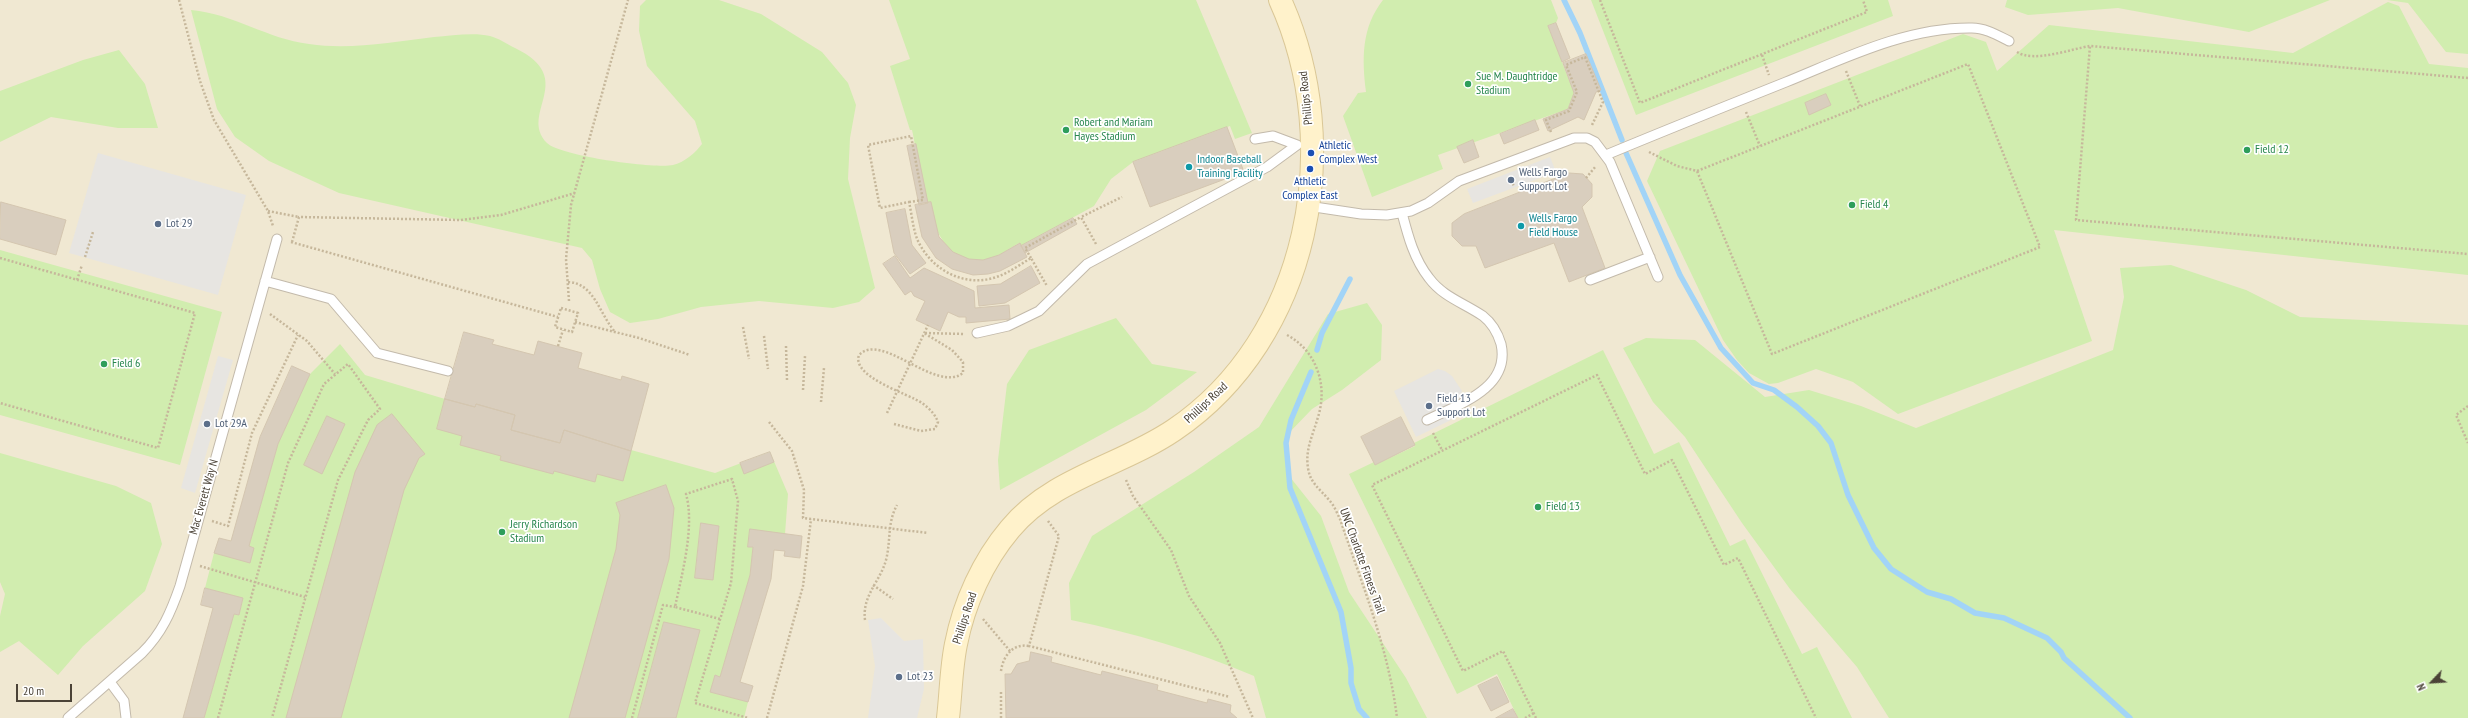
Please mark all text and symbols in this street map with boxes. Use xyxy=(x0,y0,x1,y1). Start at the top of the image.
place label: Sue M. Daughtridge Stadium xyxy=(1476,70,1557,98)
street label: Phillips Road xyxy=(1296,71,1316,125)
marker: Sue M. Daughtridge Stadium xyxy=(1463,79,1473,89)
place label: Robert and Mariam Hayes Stadium xyxy=(1074,116,1153,144)
marker: Robert and Mariam Hayes Stadium xyxy=(1061,125,1071,135)
place label: Athletic Complex West xyxy=(1319,139,1377,167)
place label: Field 12 xyxy=(2255,143,2289,157)
marker: Field 12 xyxy=(2242,145,2252,155)
marker: Athletic Complex West xyxy=(1306,148,1316,158)
place label: Indoor Baseball Training Facility xyxy=(1197,153,1263,181)
marker: Indoor Baseball Training Facility xyxy=(1184,162,1194,172)
marker: Athletic Complex East xyxy=(1305,164,1315,174)
place label: Wells Fargo Support Lot xyxy=(1519,166,1567,194)
place label: Athletic Complex East xyxy=(1282,175,1338,203)
marker: Wells Fargo Support Lot xyxy=(1506,175,1516,185)
place label: Field 4 xyxy=(1860,198,1888,212)
marker: Field 4 xyxy=(1847,200,1857,210)
place label: Wells Fargo Field House xyxy=(1529,212,1578,240)
place label: Lot 29 xyxy=(166,217,192,231)
marker: Lot 29 xyxy=(153,219,163,229)
marker: Wells Fargo Field House xyxy=(1516,221,1526,231)
place label: Field 6 xyxy=(112,357,140,371)
marker: Field 6 xyxy=(99,359,109,369)
street label: Phillips Road xyxy=(1181,379,1231,427)
place label: Field 13 Support Lot xyxy=(1437,392,1485,420)
marker: Field 13 Support Lot xyxy=(1424,401,1434,411)
place label: Lot 29A xyxy=(215,417,247,431)
marker: Lot 29A xyxy=(202,419,212,429)
street label: Mac Everett Way N xyxy=(186,458,222,536)
place label: Field 13 xyxy=(1546,500,1580,514)
marker: Field 13 xyxy=(1533,502,1543,512)
street label: UNC Charlotte Fitness Trail xyxy=(1336,506,1388,616)
place label: Jerry Richardson Stadium xyxy=(510,518,577,546)
marker: Jerry Richardson Stadium xyxy=(497,527,507,537)
street label: Phillips Road xyxy=(950,590,980,646)
north arrow xyxy=(2412,662,2452,702)
place label: Lot 23 xyxy=(907,670,933,684)
marker: Lot 23 xyxy=(894,672,904,682)
scale bar xyxy=(18,676,74,702)
text: N xyxy=(2414,681,2429,693)
text: 20 m xyxy=(23,683,44,698)

